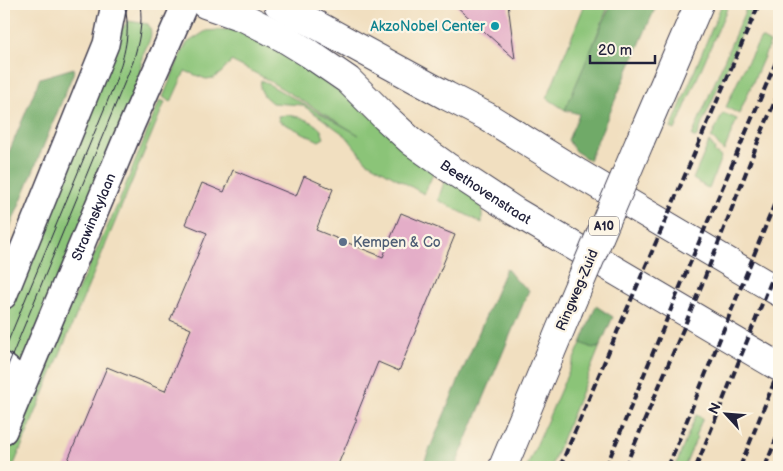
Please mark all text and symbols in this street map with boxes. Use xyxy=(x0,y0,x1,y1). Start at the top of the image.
place label: AkzoNobel Center xyxy=(370,18,486,35)
marker: AkzoNobel Center xyxy=(489,20,501,32)
scale bar xyxy=(590,32,656,64)
text: 20 m xyxy=(598,41,632,60)
street label: Beethovenstraat xyxy=(437,156,535,228)
street label: Strawinskylaan xyxy=(67,170,119,263)
road number: A10 xyxy=(589,217,619,236)
place label: Kempen & Co xyxy=(353,234,441,251)
marker: Kempen & Co xyxy=(337,236,349,248)
street label: Ringweg-Zuid xyxy=(552,247,602,333)
north arrow xyxy=(700,388,750,438)
text: N xyxy=(705,400,725,417)

